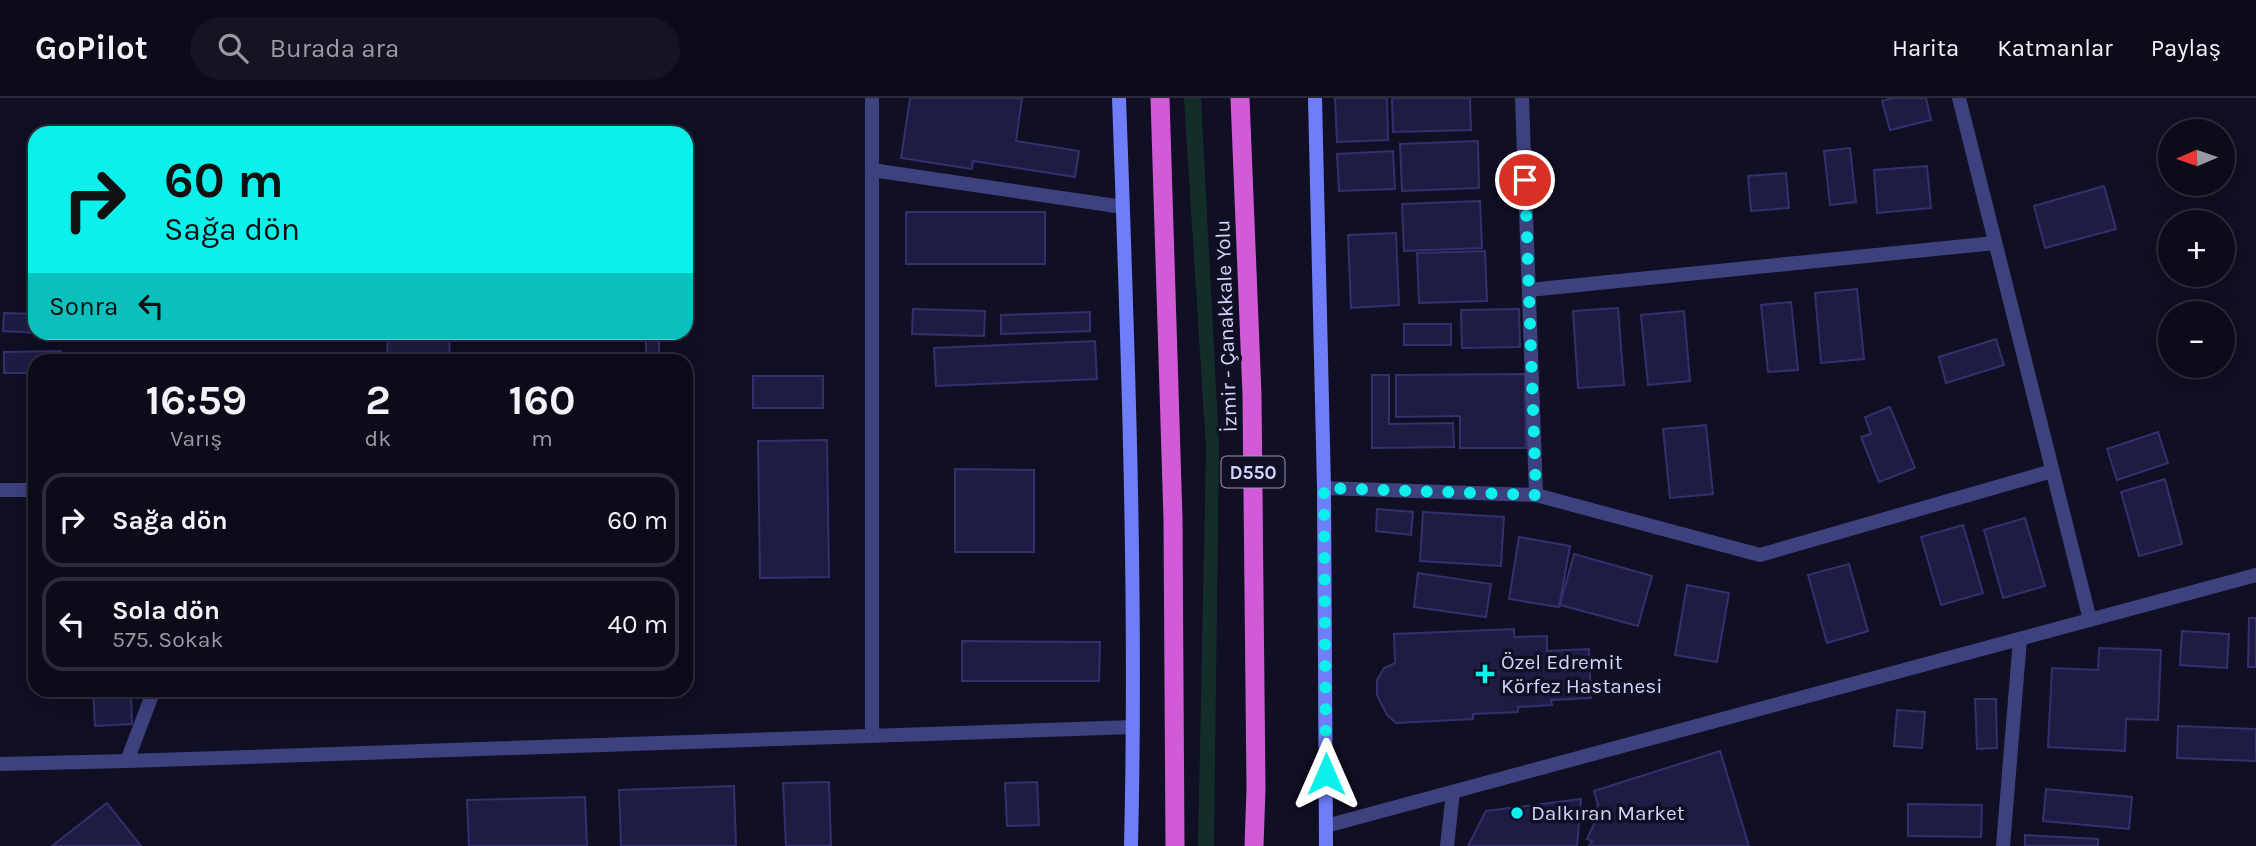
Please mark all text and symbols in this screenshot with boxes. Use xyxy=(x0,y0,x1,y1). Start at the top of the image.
search box xyxy=(190,17,680,80)
text: GoPilot xyxy=(35,29,148,67)
icon: search xyxy=(214,29,252,67)
text: Burada ara xyxy=(270,33,399,64)
text: Harita xyxy=(1892,34,1959,62)
text: Katmanlar xyxy=(1997,34,2113,62)
text: Paylaş xyxy=(2151,34,2221,62)
north arrow xyxy=(2158,119,2235,196)
map controls xyxy=(2158,119,2235,378)
pin xyxy=(1495,150,1555,210)
text: 60 m xyxy=(164,152,284,209)
icon: right xyxy=(49,154,140,245)
icon: arrive xyxy=(1506,161,1544,199)
button: + xyxy=(2158,210,2235,287)
text: Sağa dön xyxy=(164,211,300,248)
street label: İzmir - Çanakkale Yolu xyxy=(1210,219,1242,433)
icon: left xyxy=(132,287,170,325)
text: Sonra xyxy=(49,291,118,322)
button: − xyxy=(2158,301,2235,378)
text: 16:59 xyxy=(145,375,247,425)
text: 2 xyxy=(365,375,391,425)
text: 160 xyxy=(509,375,576,425)
text: Varış xyxy=(170,425,222,452)
text: dk xyxy=(365,425,391,452)
text: m xyxy=(531,425,553,452)
road number: D550 xyxy=(1222,456,1284,488)
icon: right xyxy=(53,501,91,539)
text: Sağa dön xyxy=(112,505,228,536)
text: 60 m xyxy=(607,505,668,536)
text: Sola dön xyxy=(112,595,220,626)
icon: left xyxy=(53,605,91,643)
text: 40 m xyxy=(608,609,668,640)
text: 575. Sokak xyxy=(112,626,223,653)
place label: Özel Edremit Körfez Hastanesi xyxy=(1501,650,1663,698)
marker: Özel Edremit Körfez Hastanesi xyxy=(1475,664,1495,684)
position arrow xyxy=(1289,737,1363,811)
place label: Dalkıran Market xyxy=(1531,801,1685,825)
marker: Dalkıran Market xyxy=(1509,805,1525,821)

